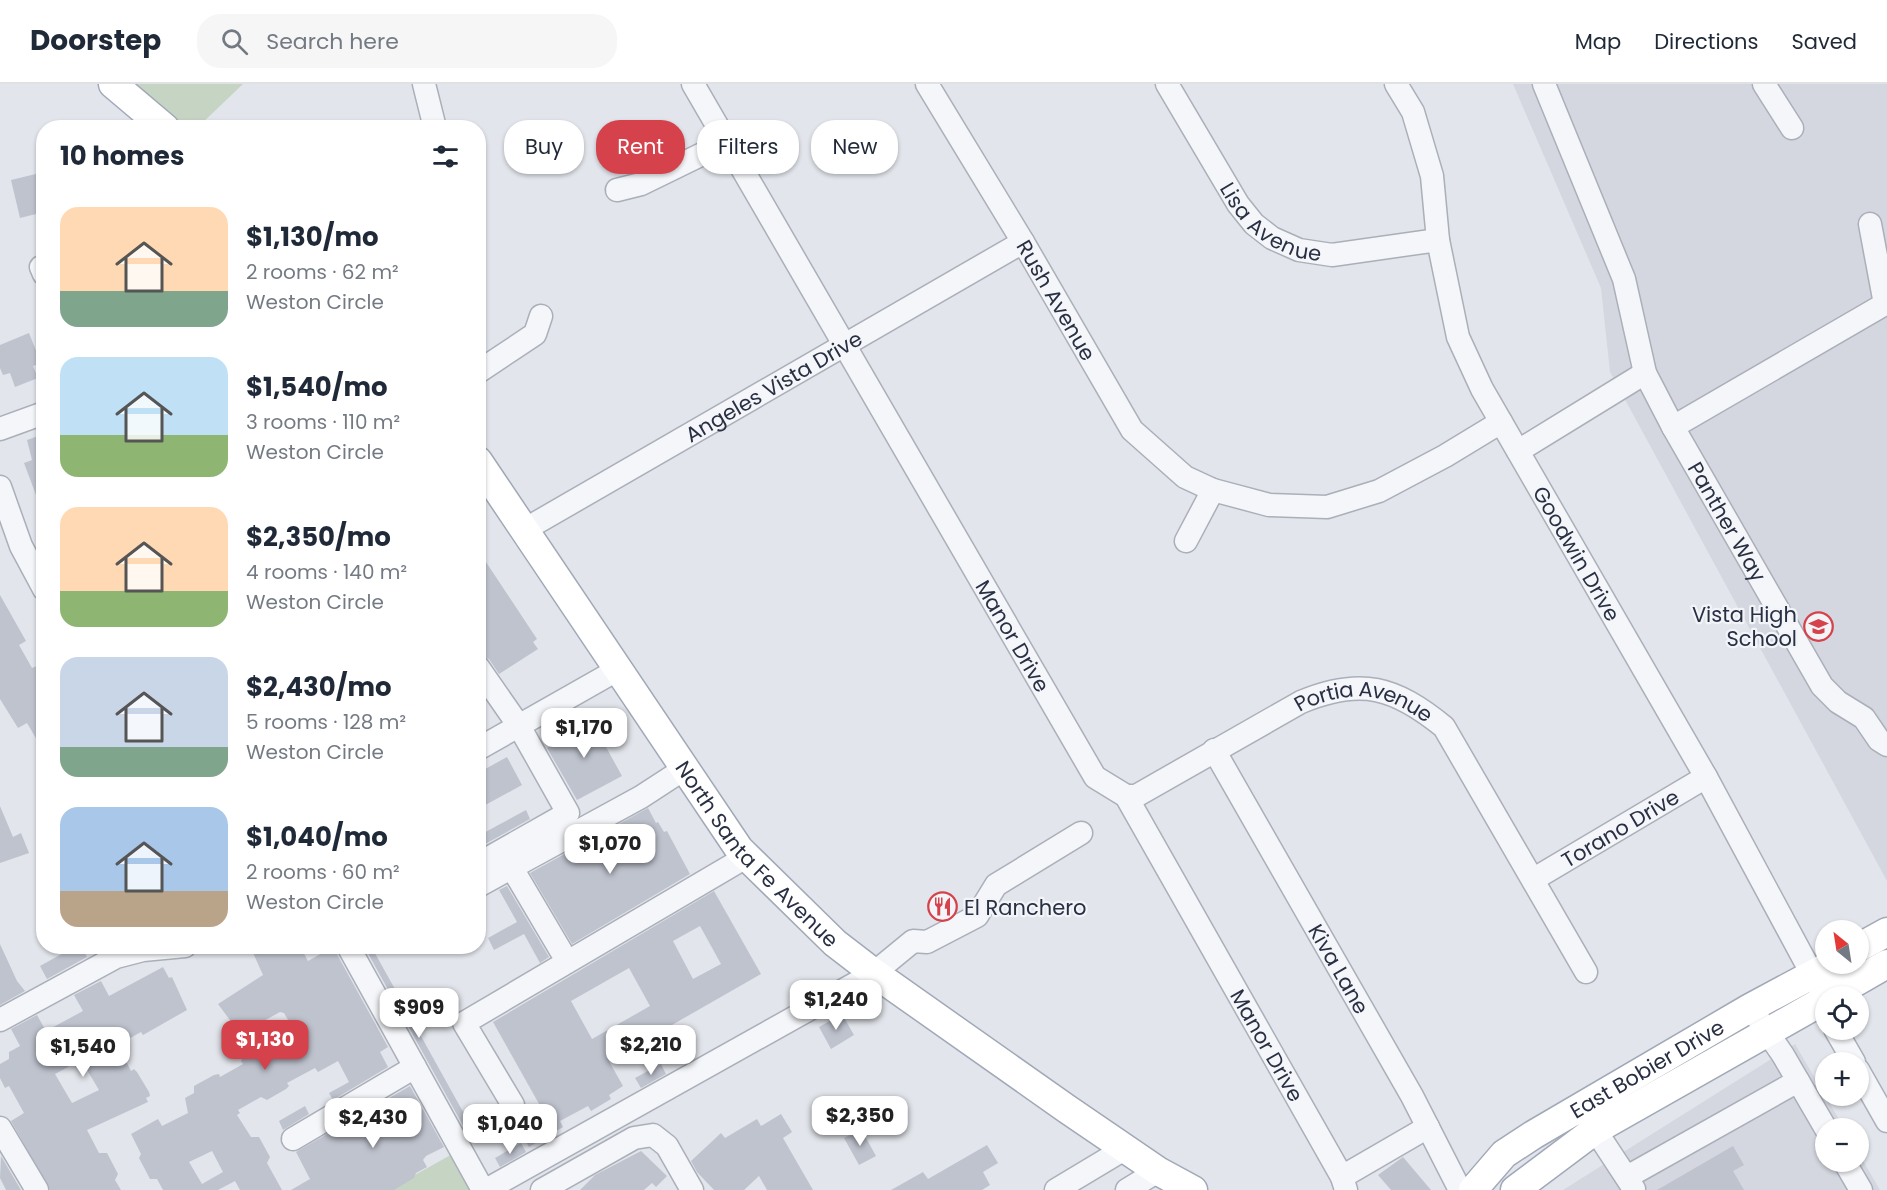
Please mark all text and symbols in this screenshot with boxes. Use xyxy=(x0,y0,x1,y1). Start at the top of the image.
search box xyxy=(197,14,617,68)
text: Doorstep xyxy=(30,21,161,60)
icon: search xyxy=(218,25,251,58)
text: Search here xyxy=(266,26,399,57)
text: Map xyxy=(1575,27,1621,56)
text: Directions xyxy=(1654,27,1758,56)
text: Saved xyxy=(1791,27,1857,56)
chip: Buy xyxy=(504,120,584,174)
chip: Rent xyxy=(596,120,685,174)
chip: Filters xyxy=(697,120,799,174)
chip: New xyxy=(811,120,898,174)
text: 10 homes xyxy=(60,138,184,174)
icon: filters xyxy=(429,140,462,173)
street label: Lisa Avenue xyxy=(1214,176,1323,268)
text: $1,130/mo xyxy=(246,219,379,255)
icon: home xyxy=(108,231,180,303)
street label: Rush Avenue xyxy=(1010,234,1103,366)
text: 2 rooms · 62 m² xyxy=(246,258,399,286)
text: Weston Circle xyxy=(246,288,384,316)
street label: Angeles Vista Drive xyxy=(680,323,867,449)
text: $1,540/mo xyxy=(246,369,388,405)
icon: home xyxy=(108,381,180,453)
text: 3 rooms · 110 m² xyxy=(246,408,400,436)
text: Weston Circle xyxy=(246,438,384,466)
street label: Panther Way xyxy=(1681,456,1773,587)
street label: Goodwin Drive xyxy=(1526,481,1627,626)
text: $2,350/mo xyxy=(246,519,391,555)
icon: home xyxy=(108,531,180,603)
text: 4 rooms · 140 m² xyxy=(246,558,407,586)
street label: Manor Drive xyxy=(969,574,1057,697)
text: Weston Circle xyxy=(246,588,384,616)
place label: Vista High School xyxy=(1692,600,1797,653)
school or university icon: Vista High School xyxy=(1802,610,1834,642)
text: $2,430/mo xyxy=(246,669,392,705)
street label: Portia Avenue xyxy=(1288,674,1439,729)
icon: home xyxy=(108,681,180,753)
text: 5 rooms · 128 m² xyxy=(246,708,406,736)
pin: $1,170 xyxy=(535,708,633,759)
text: $1,170 xyxy=(555,713,613,741)
text: Weston Circle xyxy=(246,738,384,766)
street label: North Santa Fe Avenue xyxy=(669,755,845,954)
street label: Torano Drive xyxy=(1556,782,1684,874)
text: $1,040/mo xyxy=(246,819,388,855)
pin: $1,070 xyxy=(561,824,659,875)
text: $1,070 xyxy=(578,829,642,857)
icon: home xyxy=(108,831,180,903)
text: 2 rooms · 60 m² xyxy=(246,858,400,886)
text: Weston Circle xyxy=(246,888,384,916)
restaurant icon: El Ranchero xyxy=(927,891,959,923)
place label: El Ranchero xyxy=(964,893,1086,922)
street label: Kiva Lane xyxy=(1302,919,1376,1019)
north arrow xyxy=(1815,920,1869,974)
map controls xyxy=(1815,920,1869,1172)
pin: $1,240 xyxy=(787,980,885,1031)
street label: Manor Drive xyxy=(1224,984,1311,1107)
text: $1,240 xyxy=(804,985,868,1013)
button: locate xyxy=(1815,986,1869,1040)
pin: $909 xyxy=(383,988,455,1039)
text: $909 xyxy=(394,993,444,1021)
street label: East Bobier Drive xyxy=(1564,1012,1729,1125)
pin: $1,130 xyxy=(216,1020,314,1071)
text: $1,130 xyxy=(235,1025,295,1053)
pin: $2,210 xyxy=(602,1025,700,1076)
pin: $1,540 xyxy=(34,1027,132,1078)
text: $2,210 xyxy=(620,1030,682,1058)
text: $1,540 xyxy=(50,1032,116,1060)
button: + xyxy=(1815,1052,1869,1106)
pin: $2,350 xyxy=(811,1096,909,1147)
pin: $2,430 xyxy=(324,1098,422,1149)
text: $2,350 xyxy=(826,1101,894,1129)
text: $2,430 xyxy=(339,1103,408,1131)
pin: $1,040 xyxy=(461,1104,559,1155)
text: $1,040 xyxy=(477,1109,543,1137)
button: − xyxy=(1815,1118,1869,1172)

